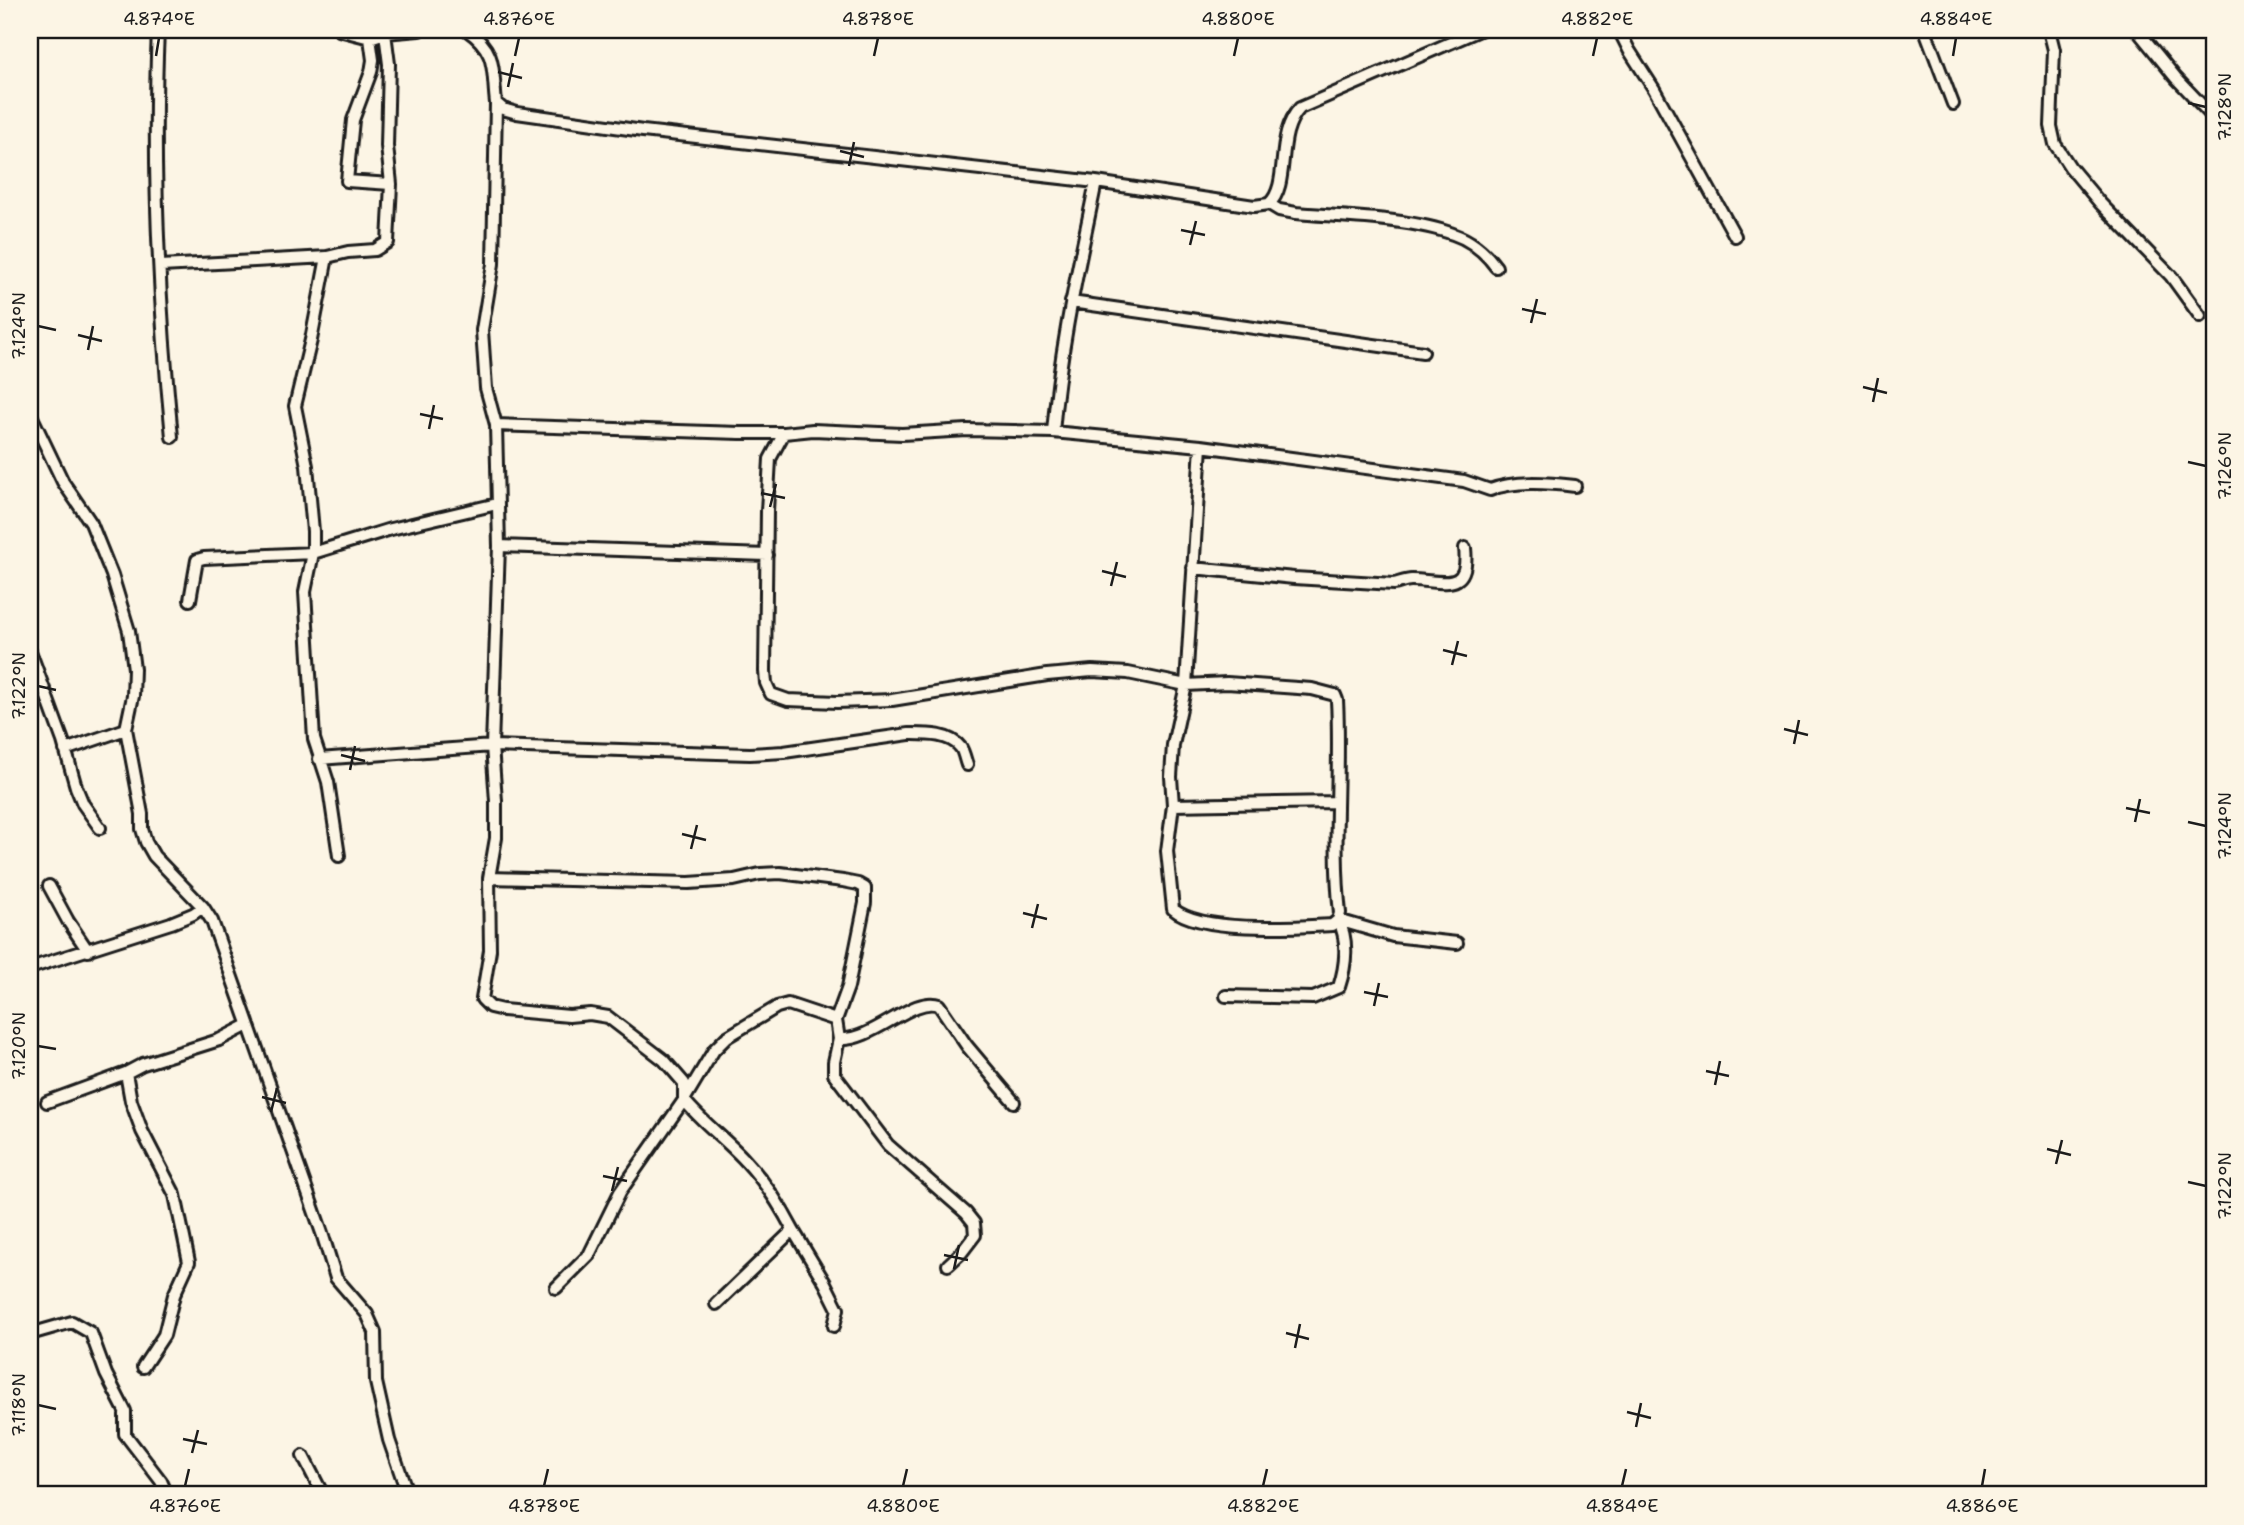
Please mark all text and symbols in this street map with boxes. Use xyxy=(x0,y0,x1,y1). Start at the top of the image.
text: 4.874°E xyxy=(123,7,195,31)
text: 4.876°E xyxy=(483,7,555,31)
text: 4.878°E xyxy=(842,7,914,31)
text: 4.880°E xyxy=(1201,7,1275,31)
text: 4.882°E xyxy=(1561,7,1633,31)
text: 4.884°E xyxy=(1920,7,1992,31)
text: 7.128°N xyxy=(2213,73,2237,141)
text: 7.124°N xyxy=(7,292,31,360)
text: 7.126°N xyxy=(2213,432,2237,500)
text: 7.122°N xyxy=(7,652,31,720)
text: 7.124°N xyxy=(2213,792,2237,860)
text: 7.120°N xyxy=(7,1012,31,1080)
text: 7.122°N xyxy=(2213,1152,2237,1220)
text: 7.118°N xyxy=(7,1373,31,1437)
text: 4.876°E xyxy=(149,1494,221,1518)
text: 4.878°E xyxy=(508,1494,580,1518)
text: 4.880°E xyxy=(866,1494,940,1518)
text: 4.882°E xyxy=(1227,1494,1299,1518)
text: 4.884°E xyxy=(1586,1494,1658,1518)
text: 4.886°E xyxy=(1945,1494,2019,1518)

